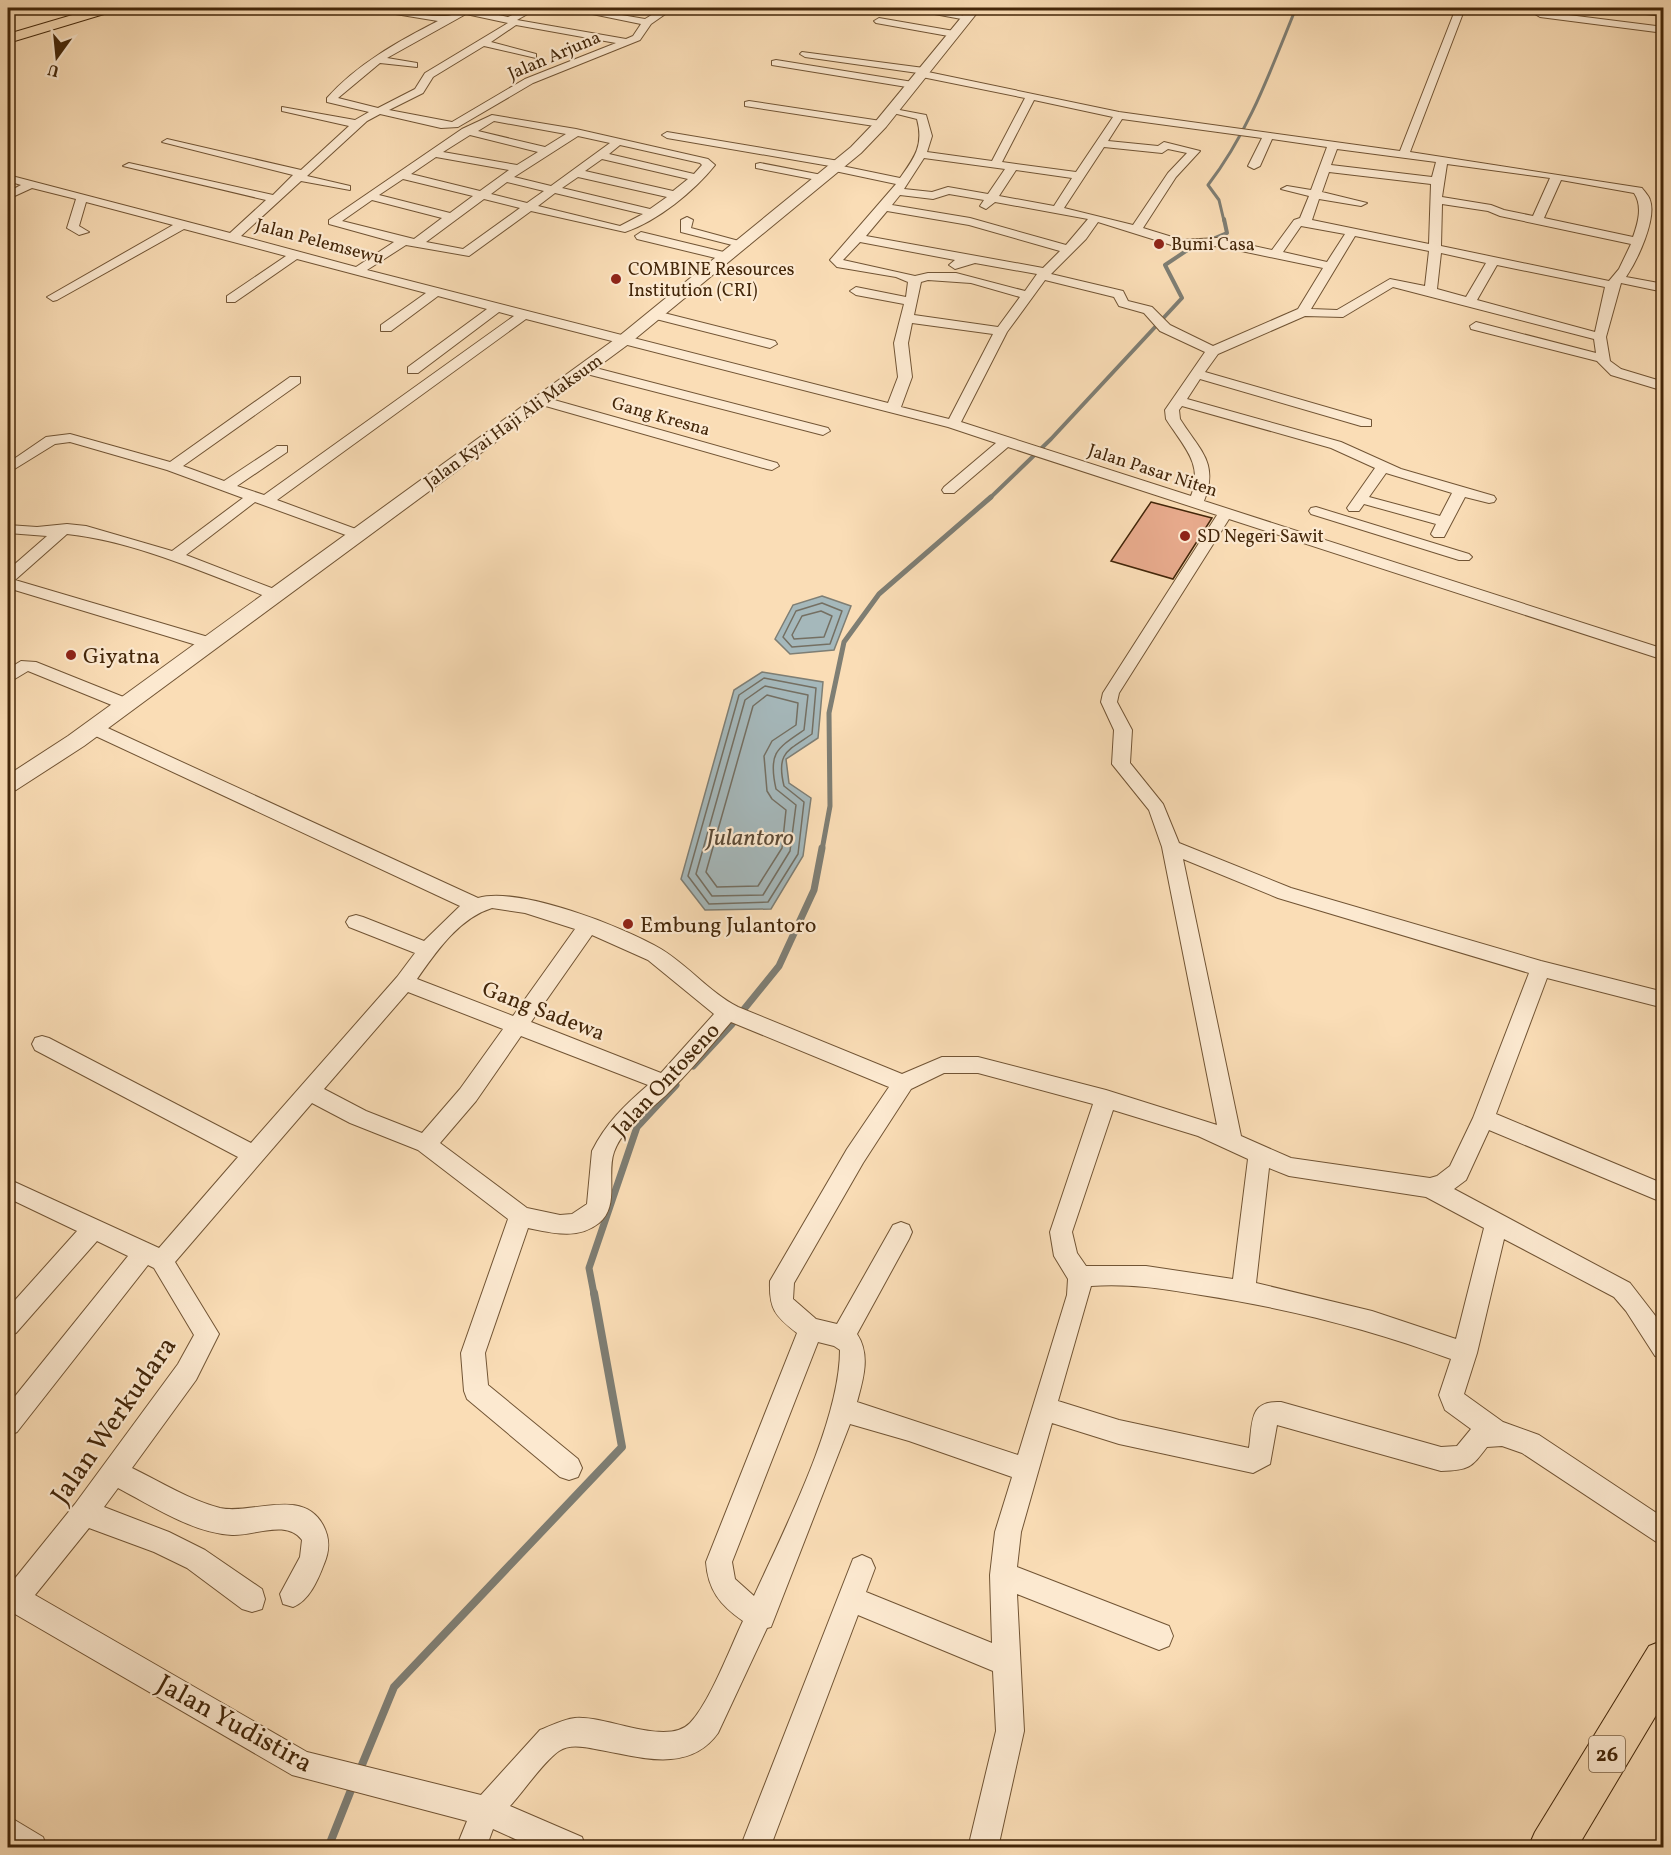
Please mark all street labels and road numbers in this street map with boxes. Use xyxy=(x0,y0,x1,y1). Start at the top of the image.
street label: Jalan Arjuna xyxy=(504,26,605,87)
street label: Jalan Pelemsewu xyxy=(253,213,387,272)
street label: Jalan Kyai Haji Ali Maksum xyxy=(419,349,608,496)
street label: Gang Kresna xyxy=(608,391,713,443)
street label: Jalan Pasar Niten xyxy=(1084,439,1221,504)
street label: Gang Sadewa xyxy=(477,975,609,1050)
street label: Jalan Ontoseno xyxy=(606,1017,728,1145)
street label: Jalan Werkudara xyxy=(43,1330,187,1513)
street label: Jalan Yudistira xyxy=(149,1666,319,1783)
road number: 26 xyxy=(1589,1736,1625,1772)

